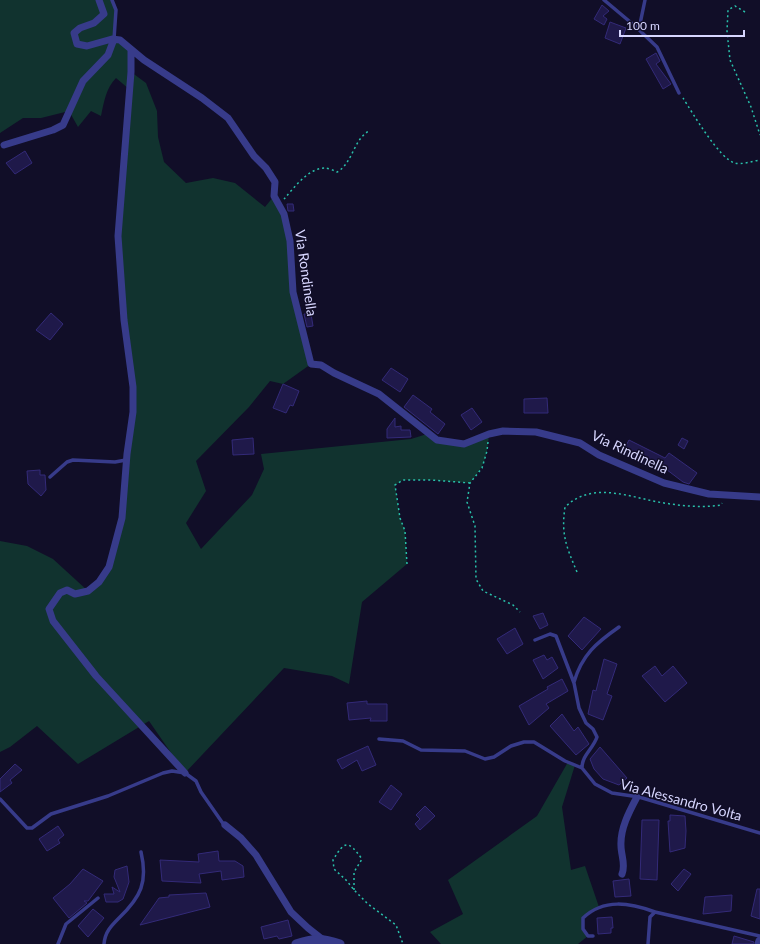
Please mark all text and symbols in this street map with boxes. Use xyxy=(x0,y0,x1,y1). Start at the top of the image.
scale bar xyxy=(620,12,744,38)
text: 100 m xyxy=(626,18,660,33)
street label: Via Rondinella xyxy=(292,228,321,317)
street label: Via Rindinella xyxy=(589,426,672,477)
street label: Via Alessandro Volta xyxy=(618,775,744,824)

